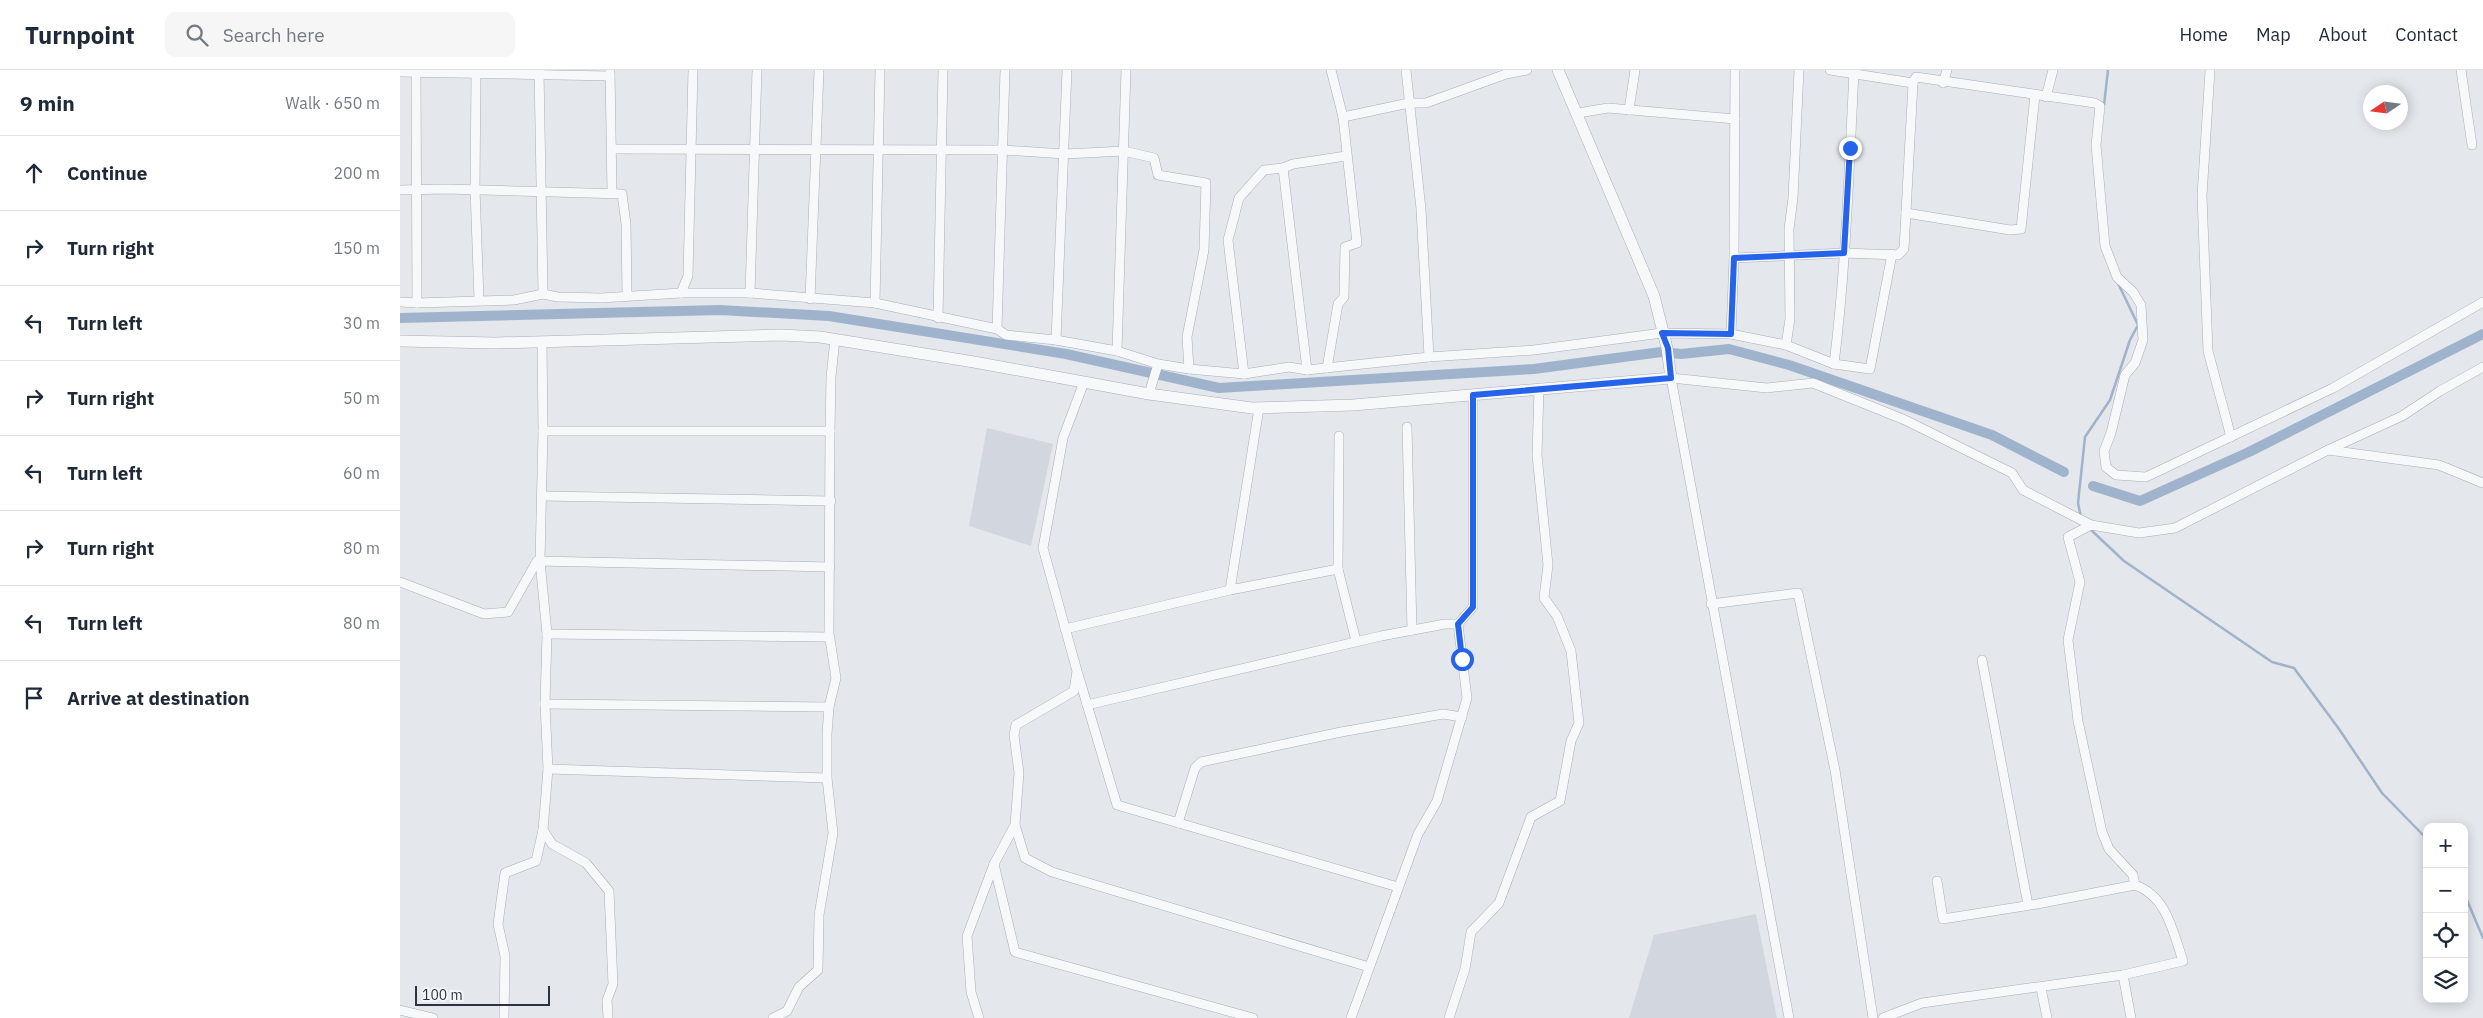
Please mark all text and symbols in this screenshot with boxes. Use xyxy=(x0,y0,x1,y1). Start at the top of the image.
search box xyxy=(165,12,515,57)
text: Turnpoint xyxy=(25,19,135,51)
icon: search xyxy=(183,21,211,49)
text: Search here xyxy=(223,23,325,47)
text: Home xyxy=(2180,23,2228,46)
text: Map xyxy=(2256,23,2291,46)
text: About xyxy=(2319,23,2367,46)
text: Contact xyxy=(2395,23,2458,46)
north arrow xyxy=(2363,85,2408,130)
text: 9 min xyxy=(20,89,75,117)
text: Walk · 650 m xyxy=(285,93,380,113)
route end xyxy=(1839,137,1862,160)
icon: ahead xyxy=(20,159,48,187)
text: Continue xyxy=(67,161,147,185)
text: 200 m xyxy=(333,163,380,183)
icon: right xyxy=(20,234,48,262)
text: Turn right xyxy=(67,236,154,260)
text: 150 m xyxy=(333,238,380,258)
icon: left xyxy=(20,309,48,337)
text: Turn left xyxy=(67,311,143,335)
text: 30 m xyxy=(343,313,380,333)
icon: right xyxy=(20,384,48,412)
text: Turn right xyxy=(67,386,154,410)
text: 50 m xyxy=(343,388,380,408)
icon: left xyxy=(20,459,48,487)
text: Turn left xyxy=(67,461,143,485)
text: 60 m xyxy=(343,463,380,483)
icon: right xyxy=(20,534,48,562)
text: Turn right xyxy=(67,536,154,560)
text: 80 m xyxy=(343,538,380,558)
icon: left xyxy=(20,609,48,637)
text: Turn left xyxy=(67,611,143,635)
text: 80 m xyxy=(343,613,380,633)
route start xyxy=(1451,648,1474,671)
icon: arrive xyxy=(20,684,48,712)
text: Arrive at destination xyxy=(67,686,250,710)
map controls xyxy=(2423,823,2468,1003)
button: + xyxy=(2423,823,2468,868)
button: − xyxy=(2423,868,2468,913)
button: locate xyxy=(2423,913,2468,958)
button: layers xyxy=(2423,958,2468,1003)
scale bar xyxy=(415,983,550,1006)
text: 100 m xyxy=(422,986,463,1004)

